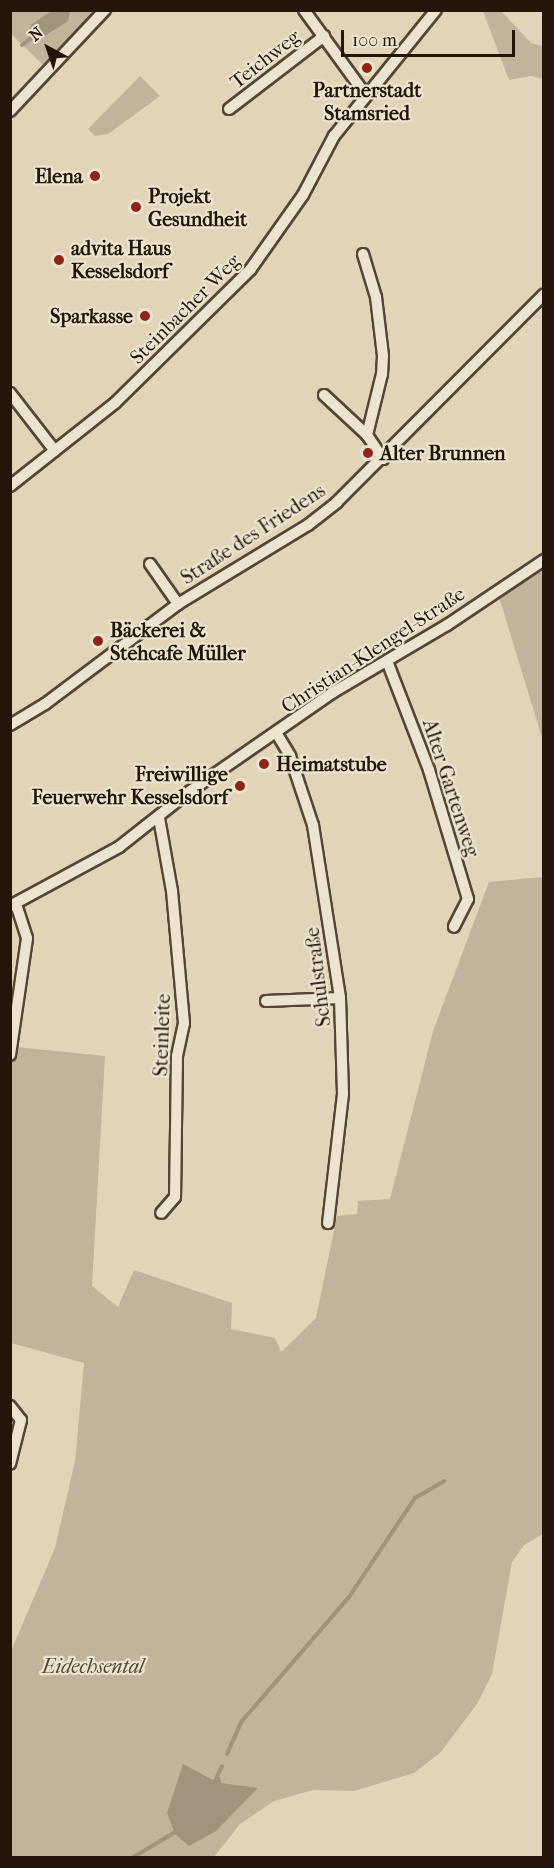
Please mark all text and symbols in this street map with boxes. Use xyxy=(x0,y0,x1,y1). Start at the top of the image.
north arrow xyxy=(18,18,78,78)
scale bar xyxy=(344,18,518,56)
text: N xyxy=(25,23,47,45)
street label: Teichweg xyxy=(225,24,305,94)
text: 100 m xyxy=(352,30,397,51)
marker: Partnerstadt Stamsried xyxy=(360,61,374,75)
place label: Partnerstadt Stamsried xyxy=(313,78,421,125)
place label: Elena xyxy=(35,164,83,188)
marker: Elena xyxy=(88,169,102,183)
place label: Projekt Gesundheit xyxy=(148,184,247,231)
marker: Projekt Gesundheit xyxy=(129,200,143,214)
place label: advita Haus Kesselsdorf xyxy=(71,237,171,284)
street label: Steinbacher Weg xyxy=(125,249,245,369)
marker: advita Haus Kesselsdorf xyxy=(52,253,66,267)
place label: Sparkasse xyxy=(50,304,133,328)
marker: Sparkasse xyxy=(138,309,152,323)
place label: Alter Brunnen xyxy=(380,441,506,465)
marker: Alter Brunnen xyxy=(361,446,375,460)
street label: Straße des Friedens xyxy=(176,478,330,590)
street label: Christian-Klengel-Straße xyxy=(277,582,469,718)
place label: Bäckerei & Stehcafe Müller xyxy=(110,618,246,665)
marker: Bäckerei & Stehcafe Müller xyxy=(91,634,105,648)
street label: Alter Gartenweg xyxy=(417,716,485,860)
place label: Heimatstube xyxy=(276,752,387,776)
marker: Heimatstube xyxy=(257,757,271,771)
place label: Freiwillige Feuerwehr Kesselsdorf xyxy=(32,762,228,809)
marker: Freiwillige Feuerwehr Kesselsdorf xyxy=(233,779,247,793)
street label: Schulstraße xyxy=(300,926,336,1028)
street label: Steinleite xyxy=(149,993,175,1077)
park label: Eidechsental xyxy=(42,1654,144,1678)

